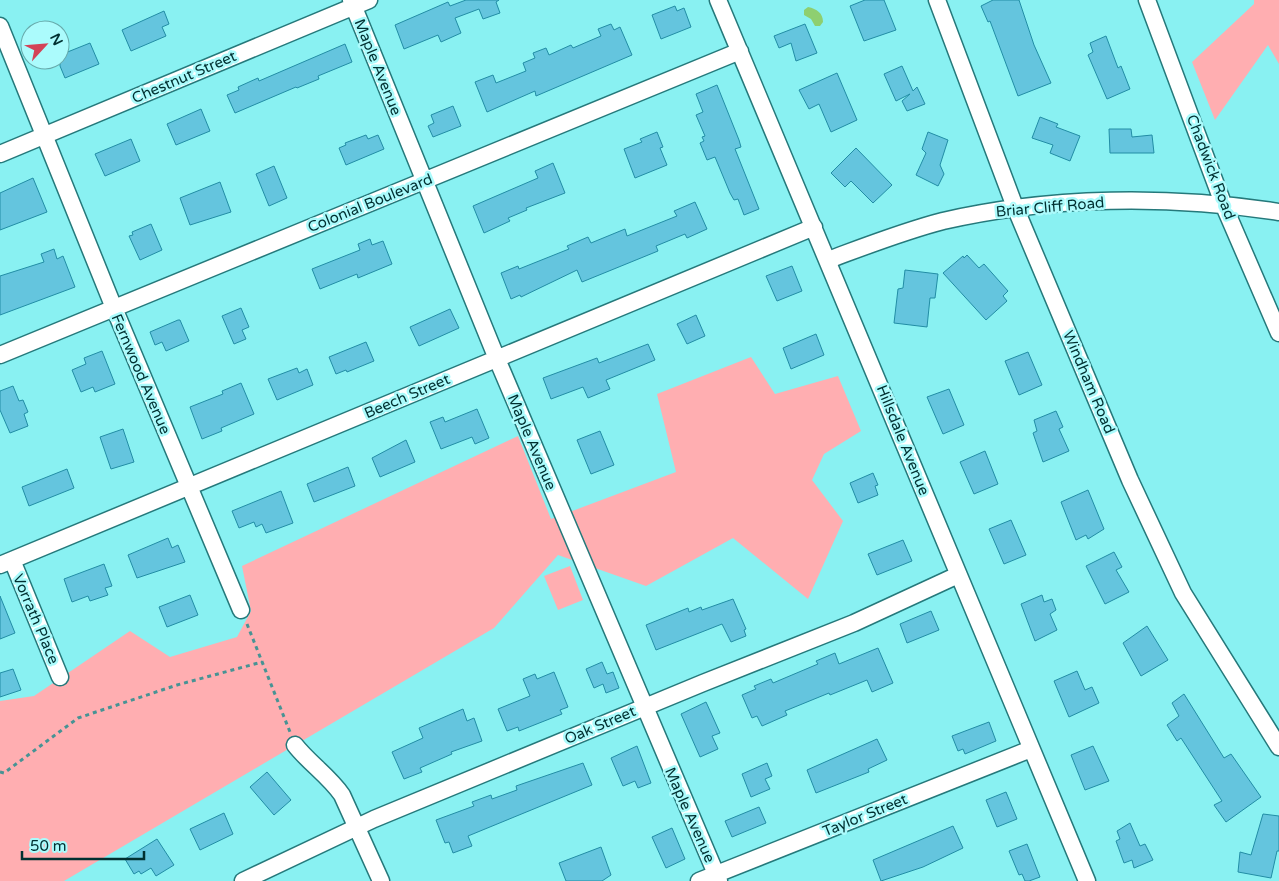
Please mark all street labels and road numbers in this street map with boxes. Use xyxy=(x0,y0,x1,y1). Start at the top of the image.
street label: Maple Avenue xyxy=(351,16,405,118)
street label: Chestnut Street xyxy=(129,47,239,107)
street label: Chadwick Road xyxy=(1183,112,1239,222)
street label: Colonial Boulevard xyxy=(305,170,435,236)
street label: Briar Cliff Road xyxy=(995,193,1105,221)
street label: Fernwood Avenue xyxy=(108,311,174,437)
street label: Windham Road xyxy=(1059,328,1119,436)
street label: Beech Street xyxy=(362,370,453,422)
street label: Hillsdale Avenue xyxy=(873,382,933,498)
street label: Maple Avenue xyxy=(504,391,560,493)
street label: Vorrath Place xyxy=(9,571,63,667)
street label: Oak Street xyxy=(562,702,638,748)
street label: Maple Avenue xyxy=(661,765,719,865)
street label: Taylor Street xyxy=(820,790,910,840)

